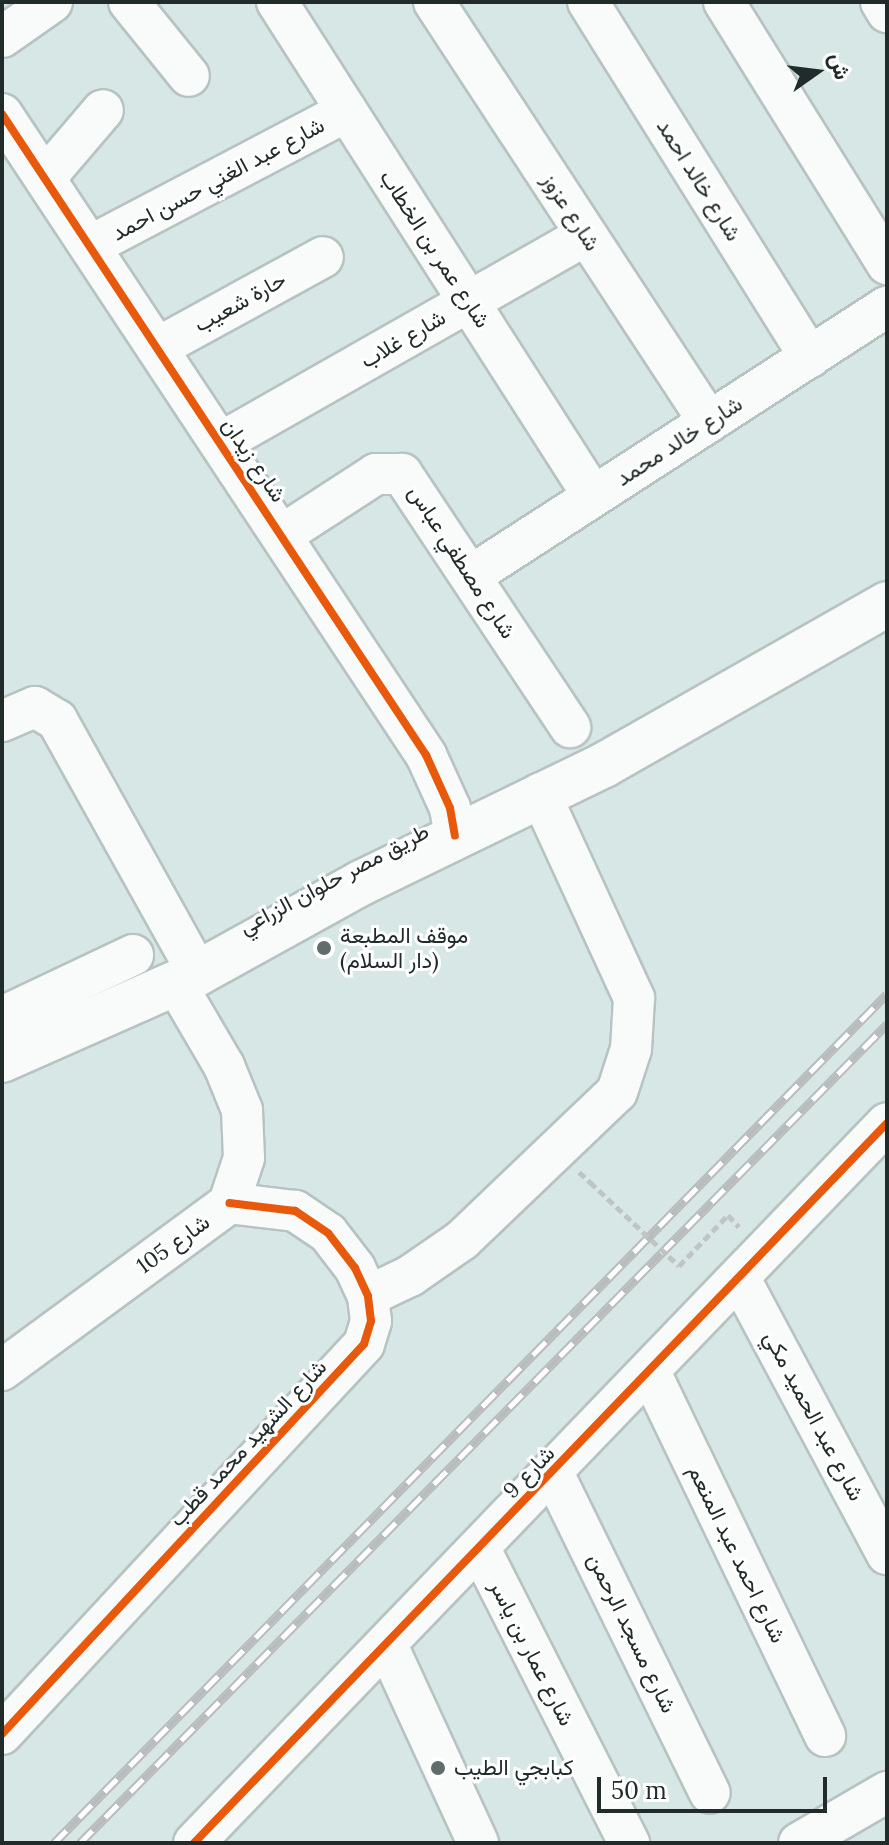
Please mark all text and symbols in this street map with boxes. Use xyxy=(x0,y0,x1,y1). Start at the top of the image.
north arrow xyxy=(777,32,857,112)
text: ش xyxy=(824,50,857,82)
street label: شارع عبد الغني حسن احمد xyxy=(107,112,329,246)
street label: شارع خالد احمد xyxy=(651,114,747,246)
street label: شارع عمر بن الخطاب xyxy=(374,165,496,333)
street label: شارع عزوز xyxy=(536,168,606,256)
street label: حارة شعيب xyxy=(190,266,290,338)
street label: شارع غلاب xyxy=(356,304,450,374)
street label: شارع خالد محمد xyxy=(611,390,747,492)
street label: شارع زيدان xyxy=(216,413,292,507)
street label: شارع مصطفي عباس xyxy=(403,480,521,644)
street label: طريق مصر حلوان الزراعي xyxy=(235,818,433,940)
place label: موقف المطبعة (دار السلام) xyxy=(340,922,468,974)
marker: موقف المطبعة (دار السلام) xyxy=(315,939,333,957)
street label: شارع 105 xyxy=(131,1209,215,1279)
street label: شارع عبد الحميد مكي xyxy=(758,1327,870,1505)
street label: شارع الشهيد محمد قطب xyxy=(164,1354,332,1532)
street label: شارع 9 xyxy=(498,1440,560,1504)
street label: شارع احمد عبد المنعم xyxy=(682,1461,792,1647)
street label: شارع مسجد الرحمن xyxy=(582,1549,682,1717)
street label: شارع عمار بن ياسر xyxy=(484,1576,580,1730)
place label: كبابجي الطيب xyxy=(454,1755,573,1781)
marker: كبابجي الطيب xyxy=(429,1759,447,1777)
scale bar xyxy=(601,1761,831,1811)
text: 50 m xyxy=(611,1775,667,1806)

